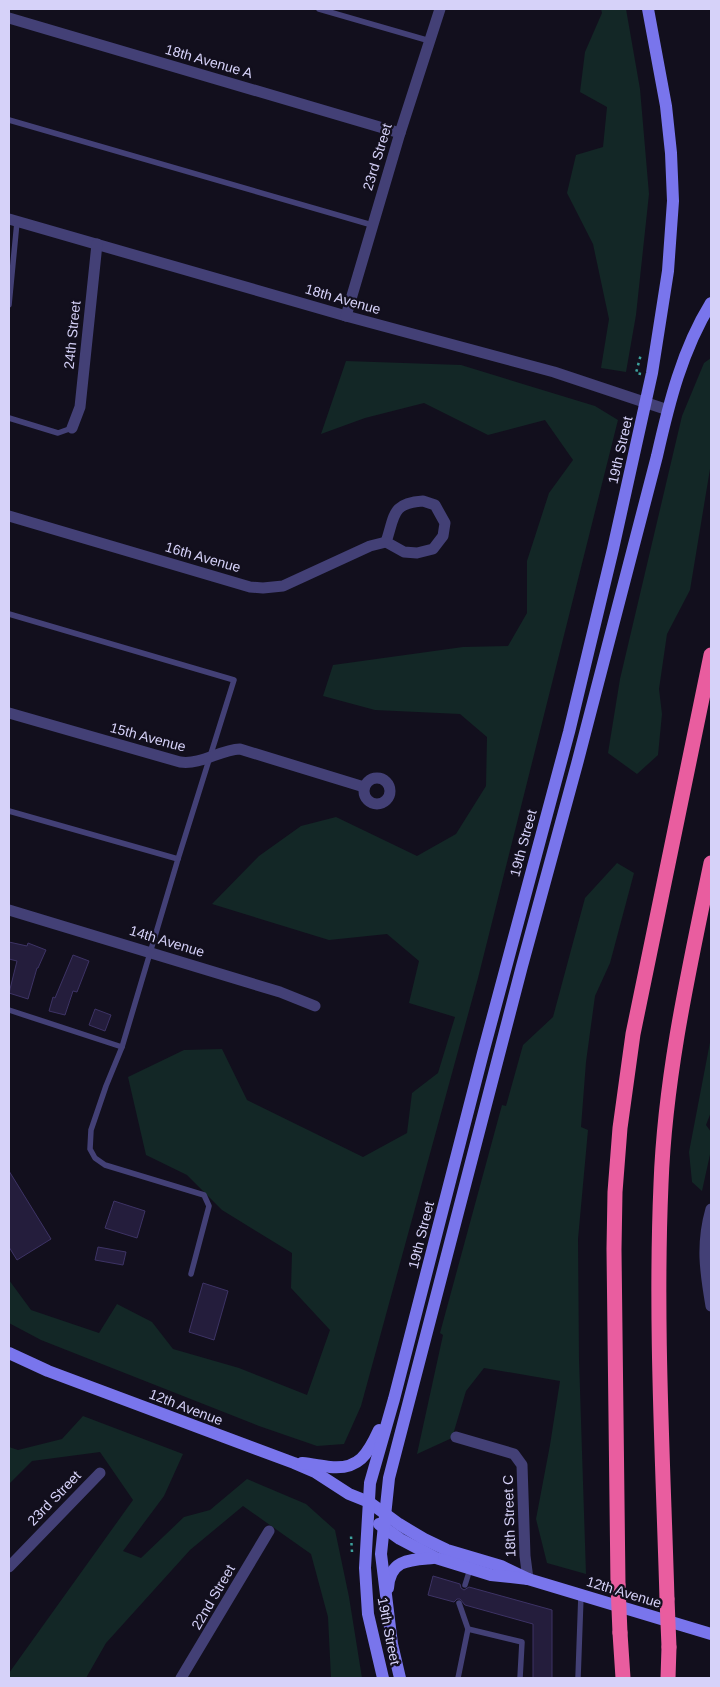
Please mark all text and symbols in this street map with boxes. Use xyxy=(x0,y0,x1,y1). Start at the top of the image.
street label: 18th Avenue A xyxy=(164,41,255,81)
street label: 23rd Street xyxy=(359,121,395,192)
street label: 18th Avenue xyxy=(303,281,383,317)
street label: 24th Street xyxy=(60,300,84,370)
street label: 19th Street xyxy=(605,415,636,485)
street label: 16th Avenue xyxy=(163,539,243,575)
street label: 15th Avenue xyxy=(108,719,188,755)
street label: 19th Street xyxy=(506,808,540,878)
street label: 14th Avenue xyxy=(128,922,207,960)
street label: 19th Street xyxy=(405,1200,437,1270)
street label: 12th Avenue xyxy=(147,1386,225,1428)
street label: 23rd Street xyxy=(24,1467,84,1528)
street label: 18th Street C xyxy=(500,1474,518,1558)
street label: 22nd Street xyxy=(188,1562,238,1632)
street label: 12th Avenue xyxy=(585,1573,664,1611)
street label: 19th Street xyxy=(375,1596,403,1666)

